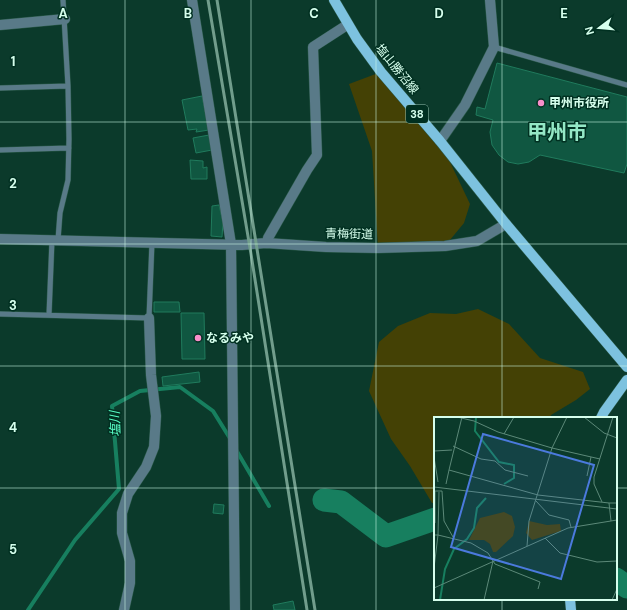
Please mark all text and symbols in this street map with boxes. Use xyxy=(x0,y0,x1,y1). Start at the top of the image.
text: A xyxy=(58,5,68,22)
text: B xyxy=(184,5,192,22)
text: C xyxy=(309,5,319,22)
text: D xyxy=(434,5,444,22)
text: E xyxy=(560,5,568,22)
north arrow xyxy=(579,8,619,48)
text: N xyxy=(582,25,597,37)
street label: 塩山勝沼線 xyxy=(372,41,422,97)
text: 1 xyxy=(11,53,15,70)
place label: 甲州市役所 xyxy=(549,95,609,111)
marker: 甲州市役所 xyxy=(536,98,546,108)
road number: 38 xyxy=(406,105,428,123)
district label: 甲州市 xyxy=(527,119,587,145)
text: 2 xyxy=(9,175,17,192)
street label: 青梅街道 xyxy=(325,226,373,242)
text: 3 xyxy=(9,297,17,314)
place label: なるみや xyxy=(206,330,254,346)
marker: なるみや xyxy=(193,333,203,343)
water label: 塩川 xyxy=(106,409,124,437)
inset map xyxy=(434,417,617,600)
text: 4 xyxy=(9,419,17,436)
text: 5 xyxy=(9,541,17,558)

